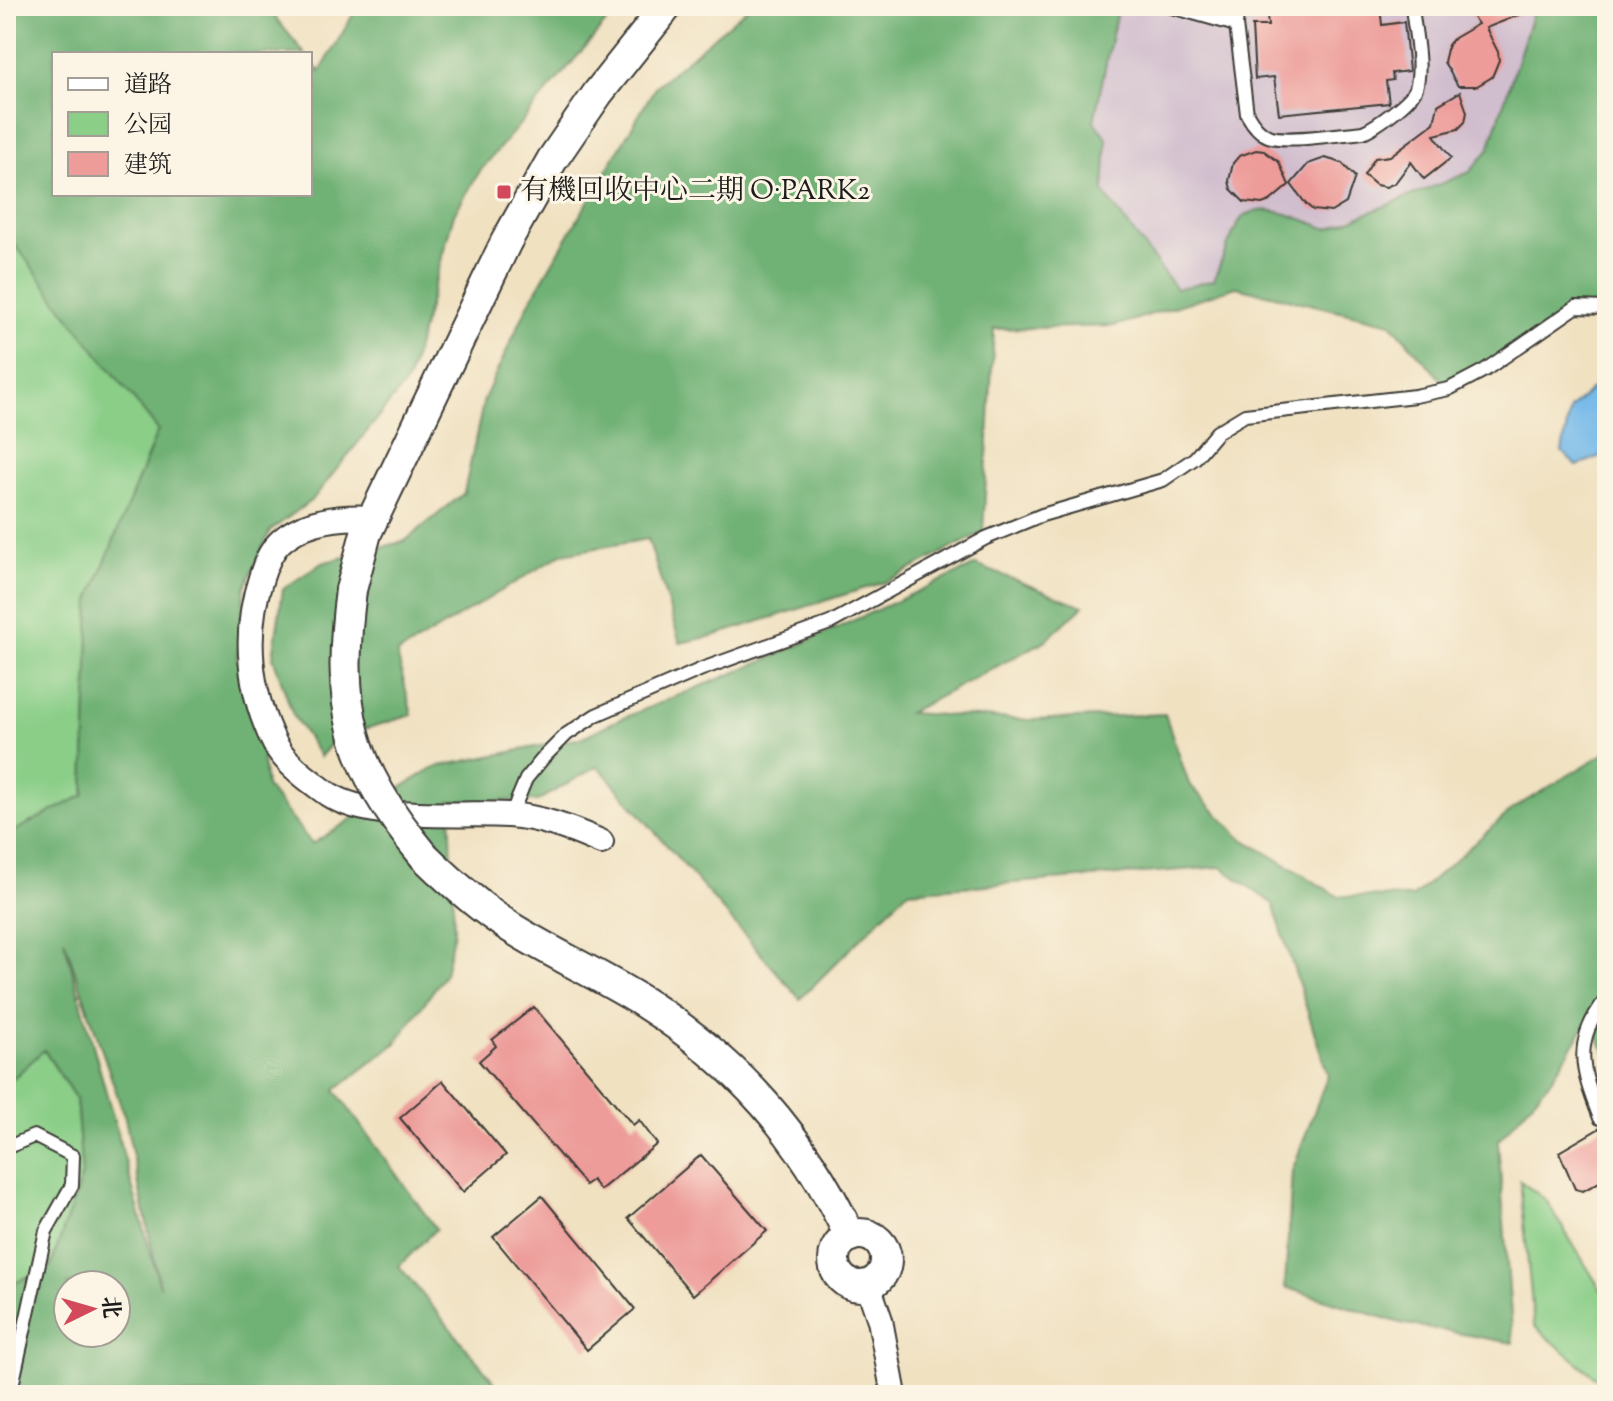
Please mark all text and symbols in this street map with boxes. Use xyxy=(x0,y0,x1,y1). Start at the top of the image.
legend xyxy=(52,52,312,196)
text: 道路 xyxy=(124,69,172,103)
text: 公园 xyxy=(124,109,172,143)
text: 建筑 xyxy=(124,149,172,183)
place label: 有機回收中心二期 O·PARK2 xyxy=(520,172,870,212)
marker: 有機回收中心二期 O·PARK2 xyxy=(495,183,513,201)
north arrow xyxy=(52,1269,132,1349)
text: 北 xyxy=(92,1295,126,1320)

